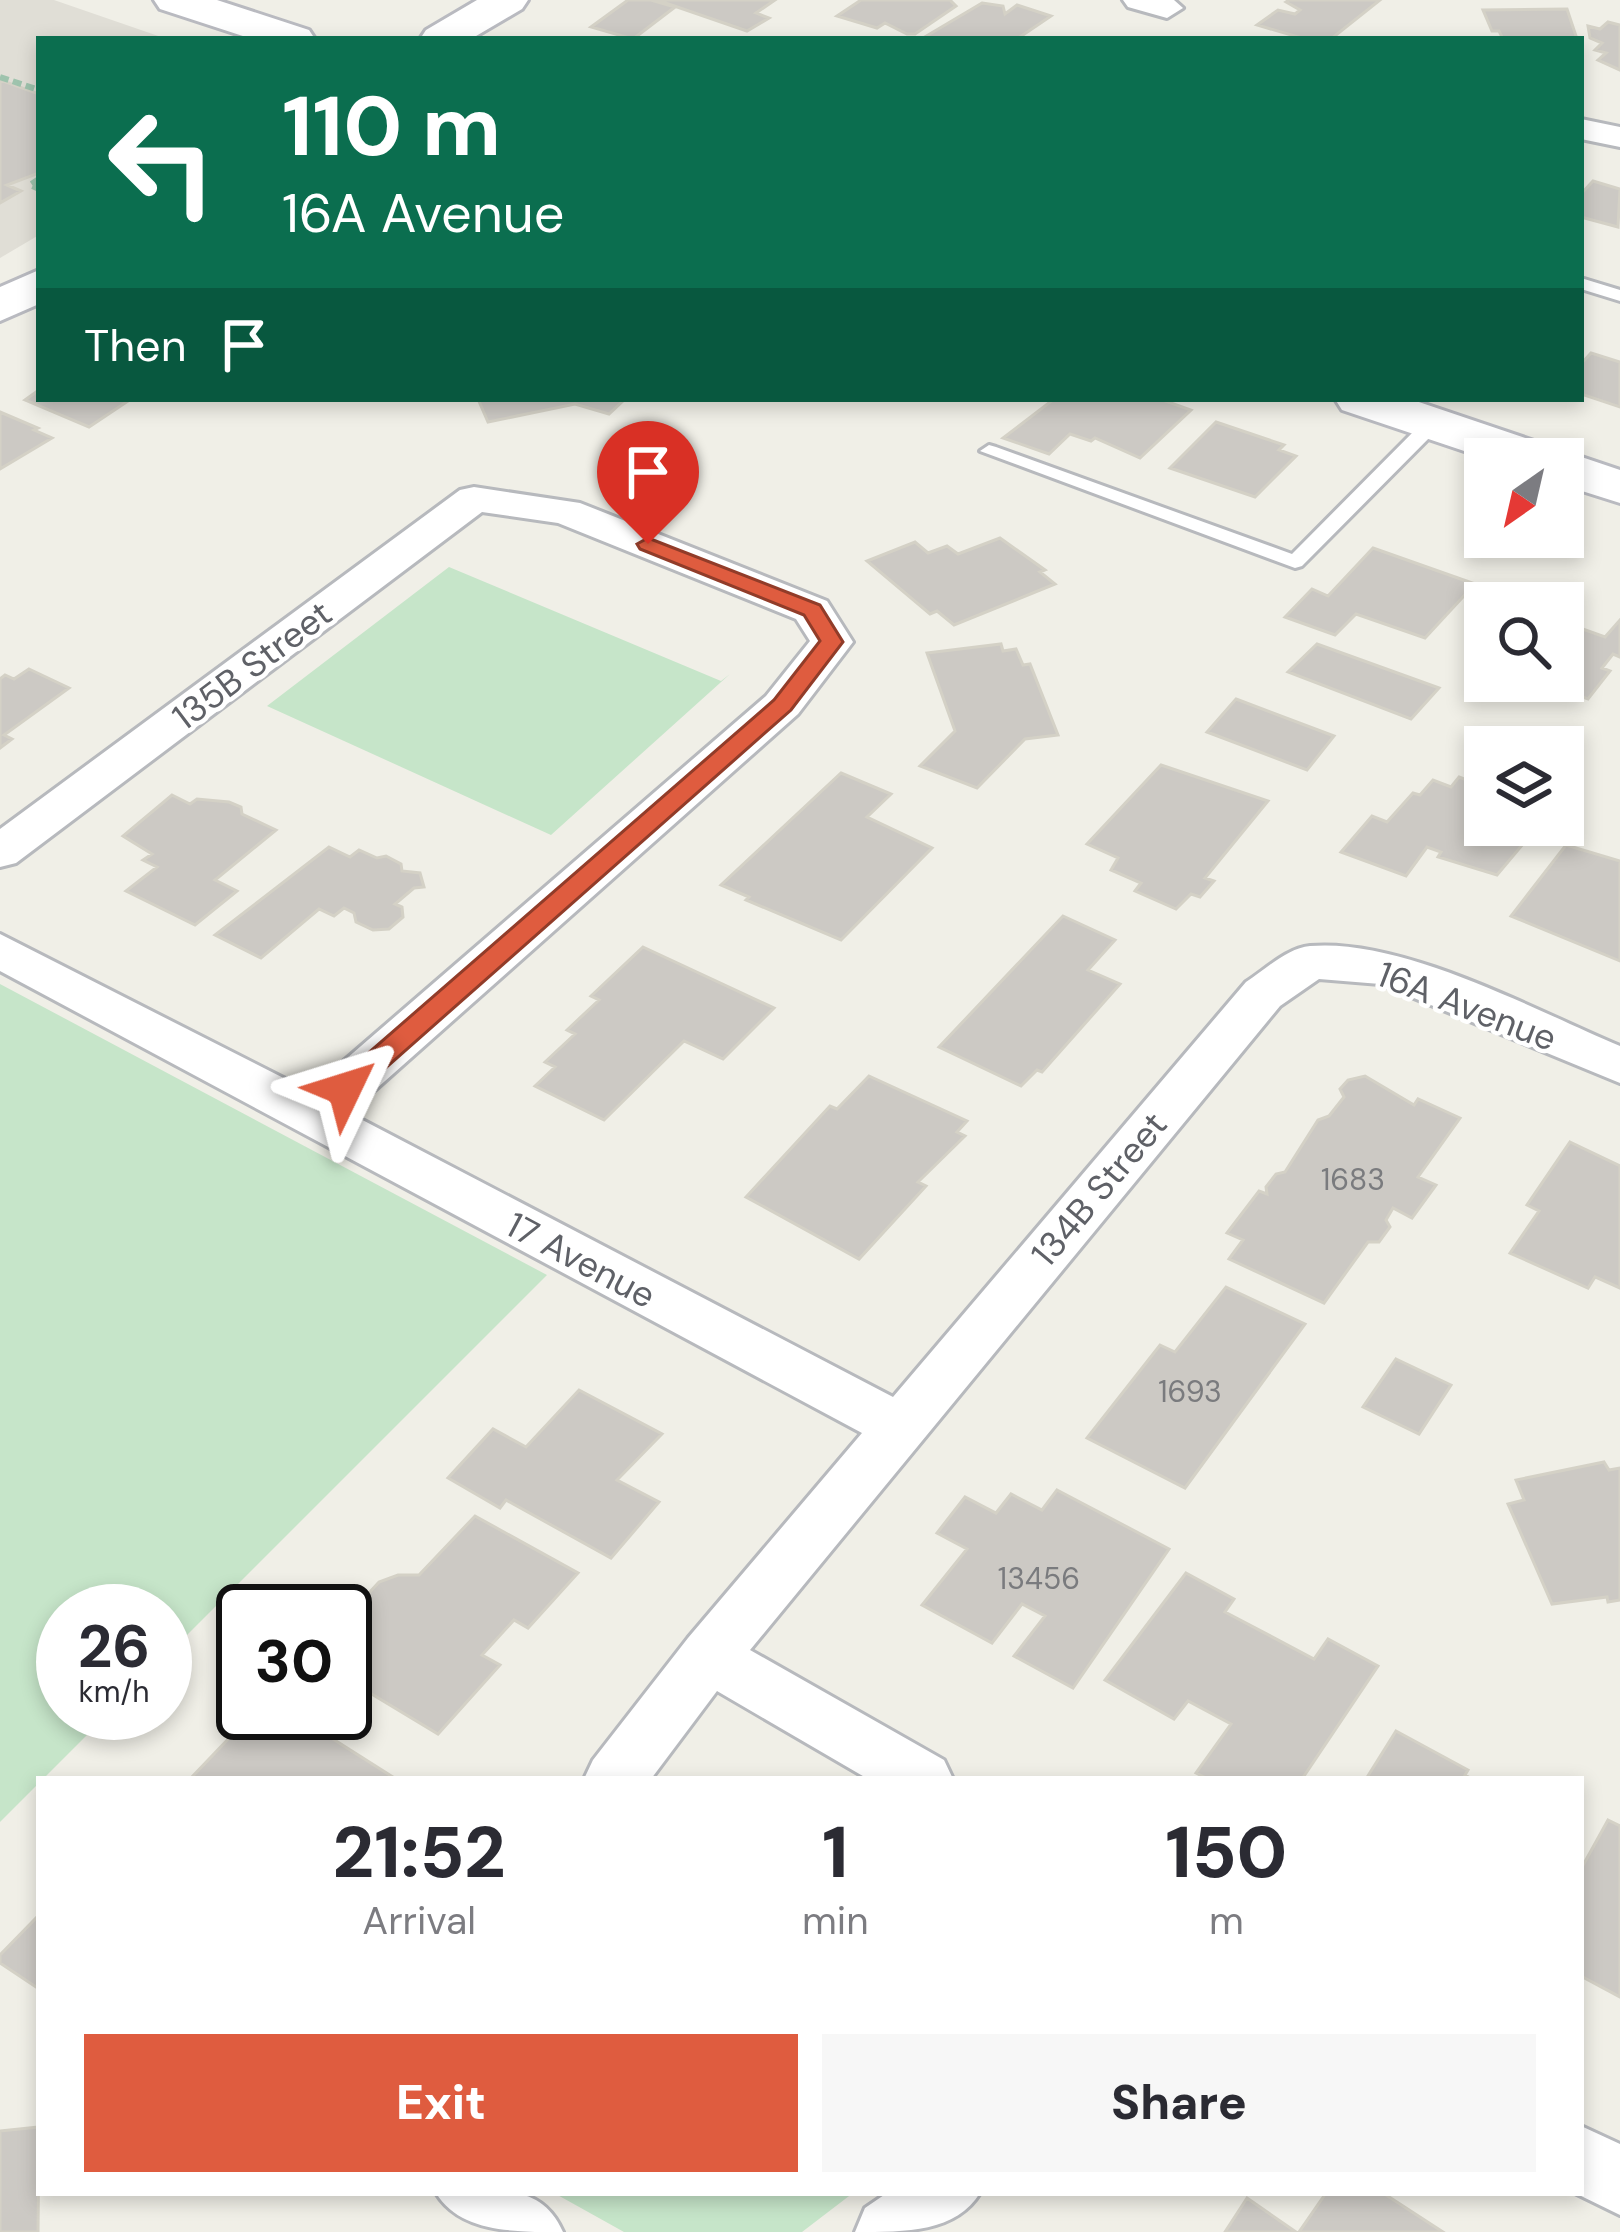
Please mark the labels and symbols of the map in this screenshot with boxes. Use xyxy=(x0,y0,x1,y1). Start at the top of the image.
pin xyxy=(597,421,699,544)
north arrow xyxy=(1464,438,1584,558)
street label: 135B Street xyxy=(163,590,341,740)
street label: 16A Avenue xyxy=(1371,950,1563,1062)
position arrow xyxy=(282,1026,408,1152)
street label: 134B Street xyxy=(1021,1102,1177,1276)
house number: 1683 xyxy=(1321,1160,1385,1199)
street label: 17 Avenue xyxy=(498,1201,664,1319)
house number: 1693 xyxy=(1158,1372,1222,1411)
house number: 13456 xyxy=(998,1559,1080,1598)
speed limit sign: 30 xyxy=(216,1584,372,1740)

